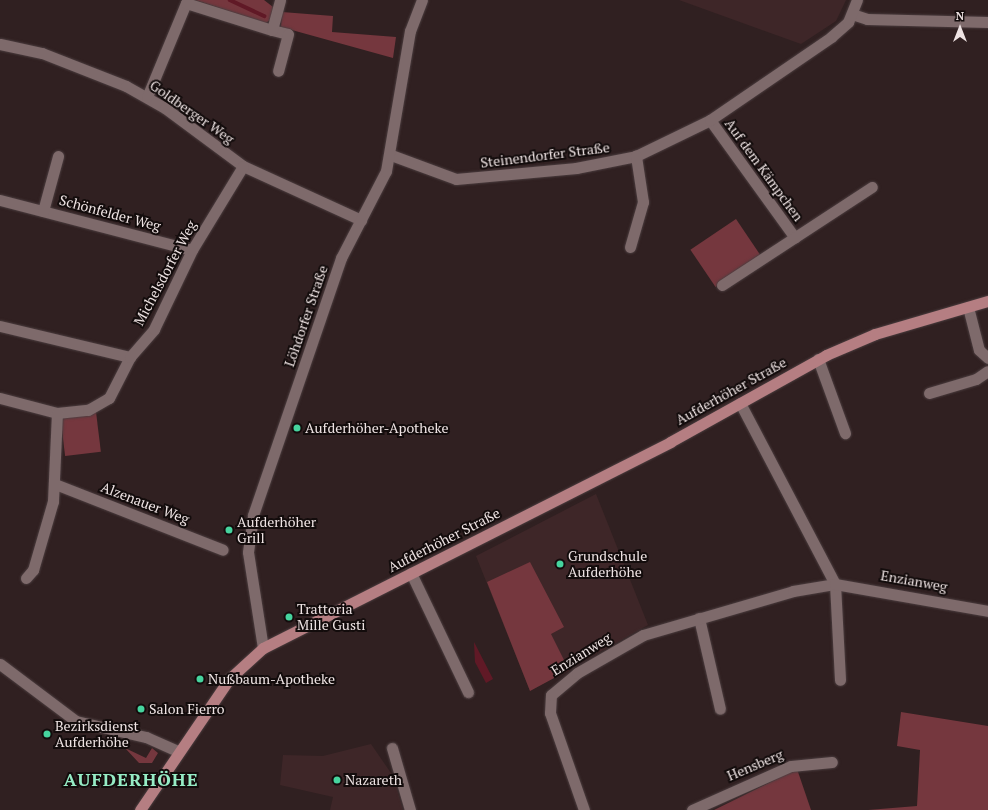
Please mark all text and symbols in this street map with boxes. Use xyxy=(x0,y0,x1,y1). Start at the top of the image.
north arrow xyxy=(940,8,980,48)
text: N xyxy=(956,9,964,23)
street label: Goldberger Weg xyxy=(147,77,237,147)
street label: Auf dem Kämpchen xyxy=(721,116,807,224)
street label: Steinendorfer Straße xyxy=(479,139,611,171)
street label: Schönfelder Weg xyxy=(57,191,163,235)
street label: Michelsdorfer Weg xyxy=(130,218,200,328)
street label: Löhdorfer Straße xyxy=(281,263,331,369)
street label: Aufderhöher Straße xyxy=(673,354,789,428)
place label: Aufderhöher-Apotheke xyxy=(305,420,449,436)
marker: Aufderhöher-Apotheke xyxy=(292,423,302,433)
street label: Alzenauer Weg xyxy=(98,478,192,528)
street label: Aufderhöher Straße xyxy=(385,504,503,576)
place label: Aufderhöher Grill xyxy=(237,514,316,546)
marker: Aufderhöher Grill xyxy=(224,525,234,535)
place label: Grundschule Aufderhöhe xyxy=(568,548,647,580)
marker: Grundschule Aufderhöhe xyxy=(555,559,565,569)
street label: Enzianweg xyxy=(879,567,949,595)
place label: Trattoria Mille Gusti xyxy=(297,601,365,634)
marker: Trattoria Mille Gusti xyxy=(284,612,294,622)
street label: Enzianweg xyxy=(548,629,614,679)
place label: Nußbaum-Apotheke xyxy=(208,671,335,687)
marker: Nußbaum-Apotheke xyxy=(195,674,205,684)
place label: Salon Fierro xyxy=(149,701,225,717)
marker: Salon Fierro xyxy=(136,704,146,714)
place label: Bezirksdienst Aufderhöhe xyxy=(55,718,139,750)
marker: Bezirksdienst Aufderhöhe xyxy=(42,729,52,739)
street label: Hensberg xyxy=(725,746,785,784)
district label: AUFDERHÖHE xyxy=(63,768,199,790)
place label: Nazareth xyxy=(345,772,402,788)
marker: Nazareth xyxy=(332,775,342,785)

